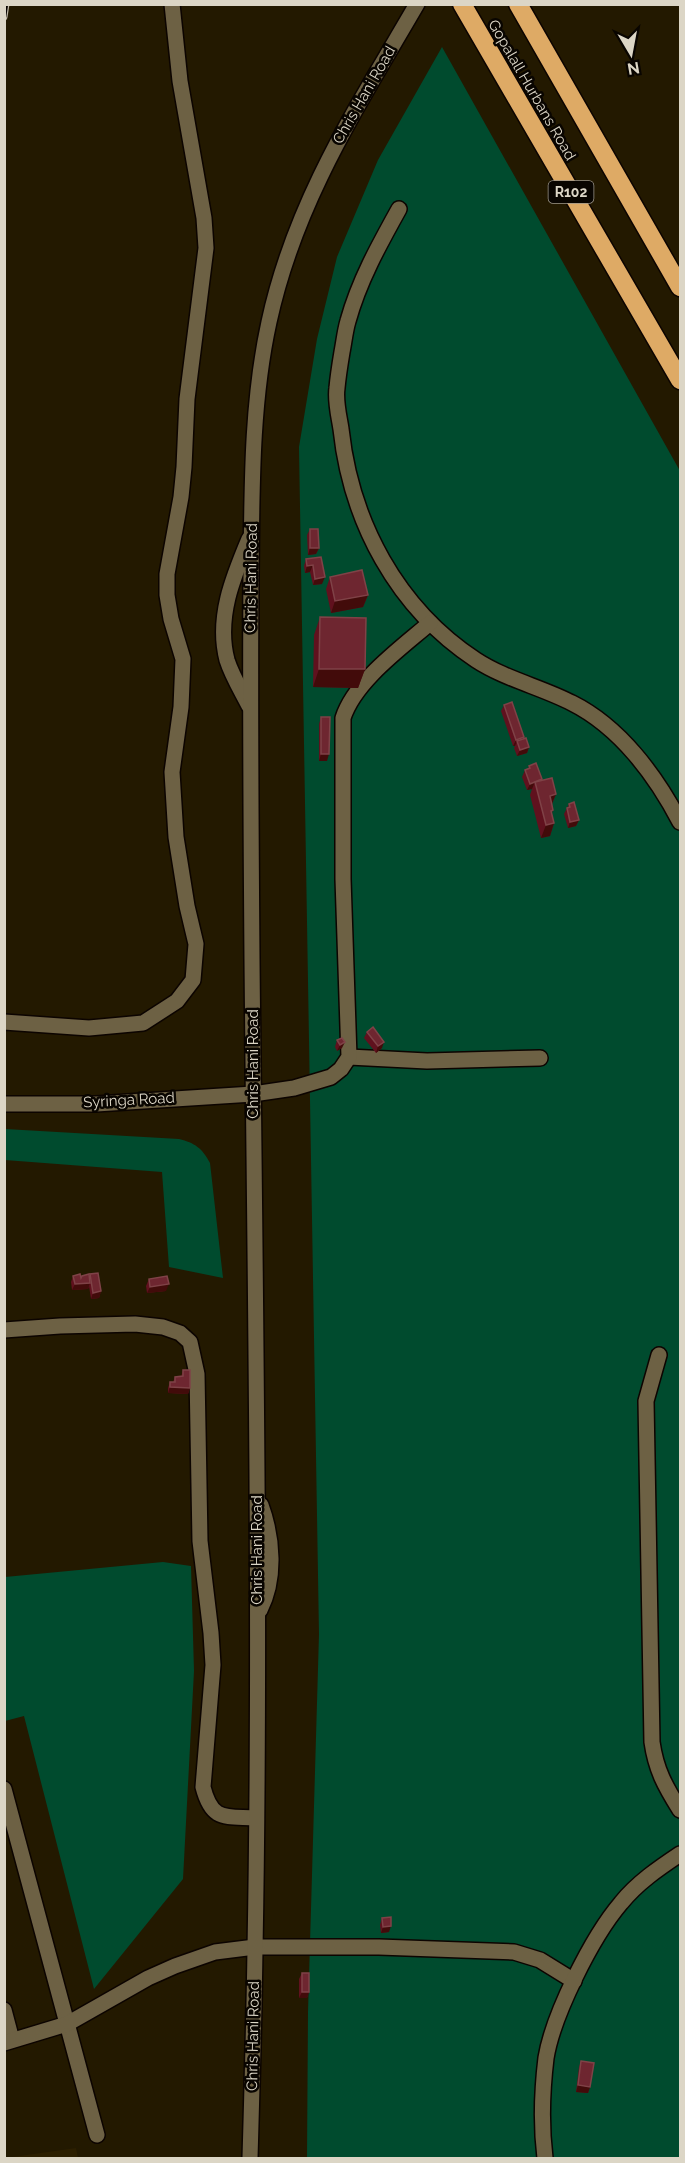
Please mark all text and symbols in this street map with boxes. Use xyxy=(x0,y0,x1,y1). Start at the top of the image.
street label: Gopalall Hurbans Road xyxy=(484,16,580,164)
north arrow xyxy=(601,24,661,84)
street label: Chris Hani Road xyxy=(329,43,399,147)
text: N xyxy=(626,58,641,79)
road number: R102 xyxy=(548,181,594,203)
street label: Chris Hani Road xyxy=(241,523,261,633)
street label: Chris Hani Road xyxy=(244,1009,262,1119)
street label: Syringa Road xyxy=(83,1089,175,1111)
street label: Chris Hani Road xyxy=(248,1495,266,1605)
street label: Chris Hani Road xyxy=(243,1981,263,2091)

